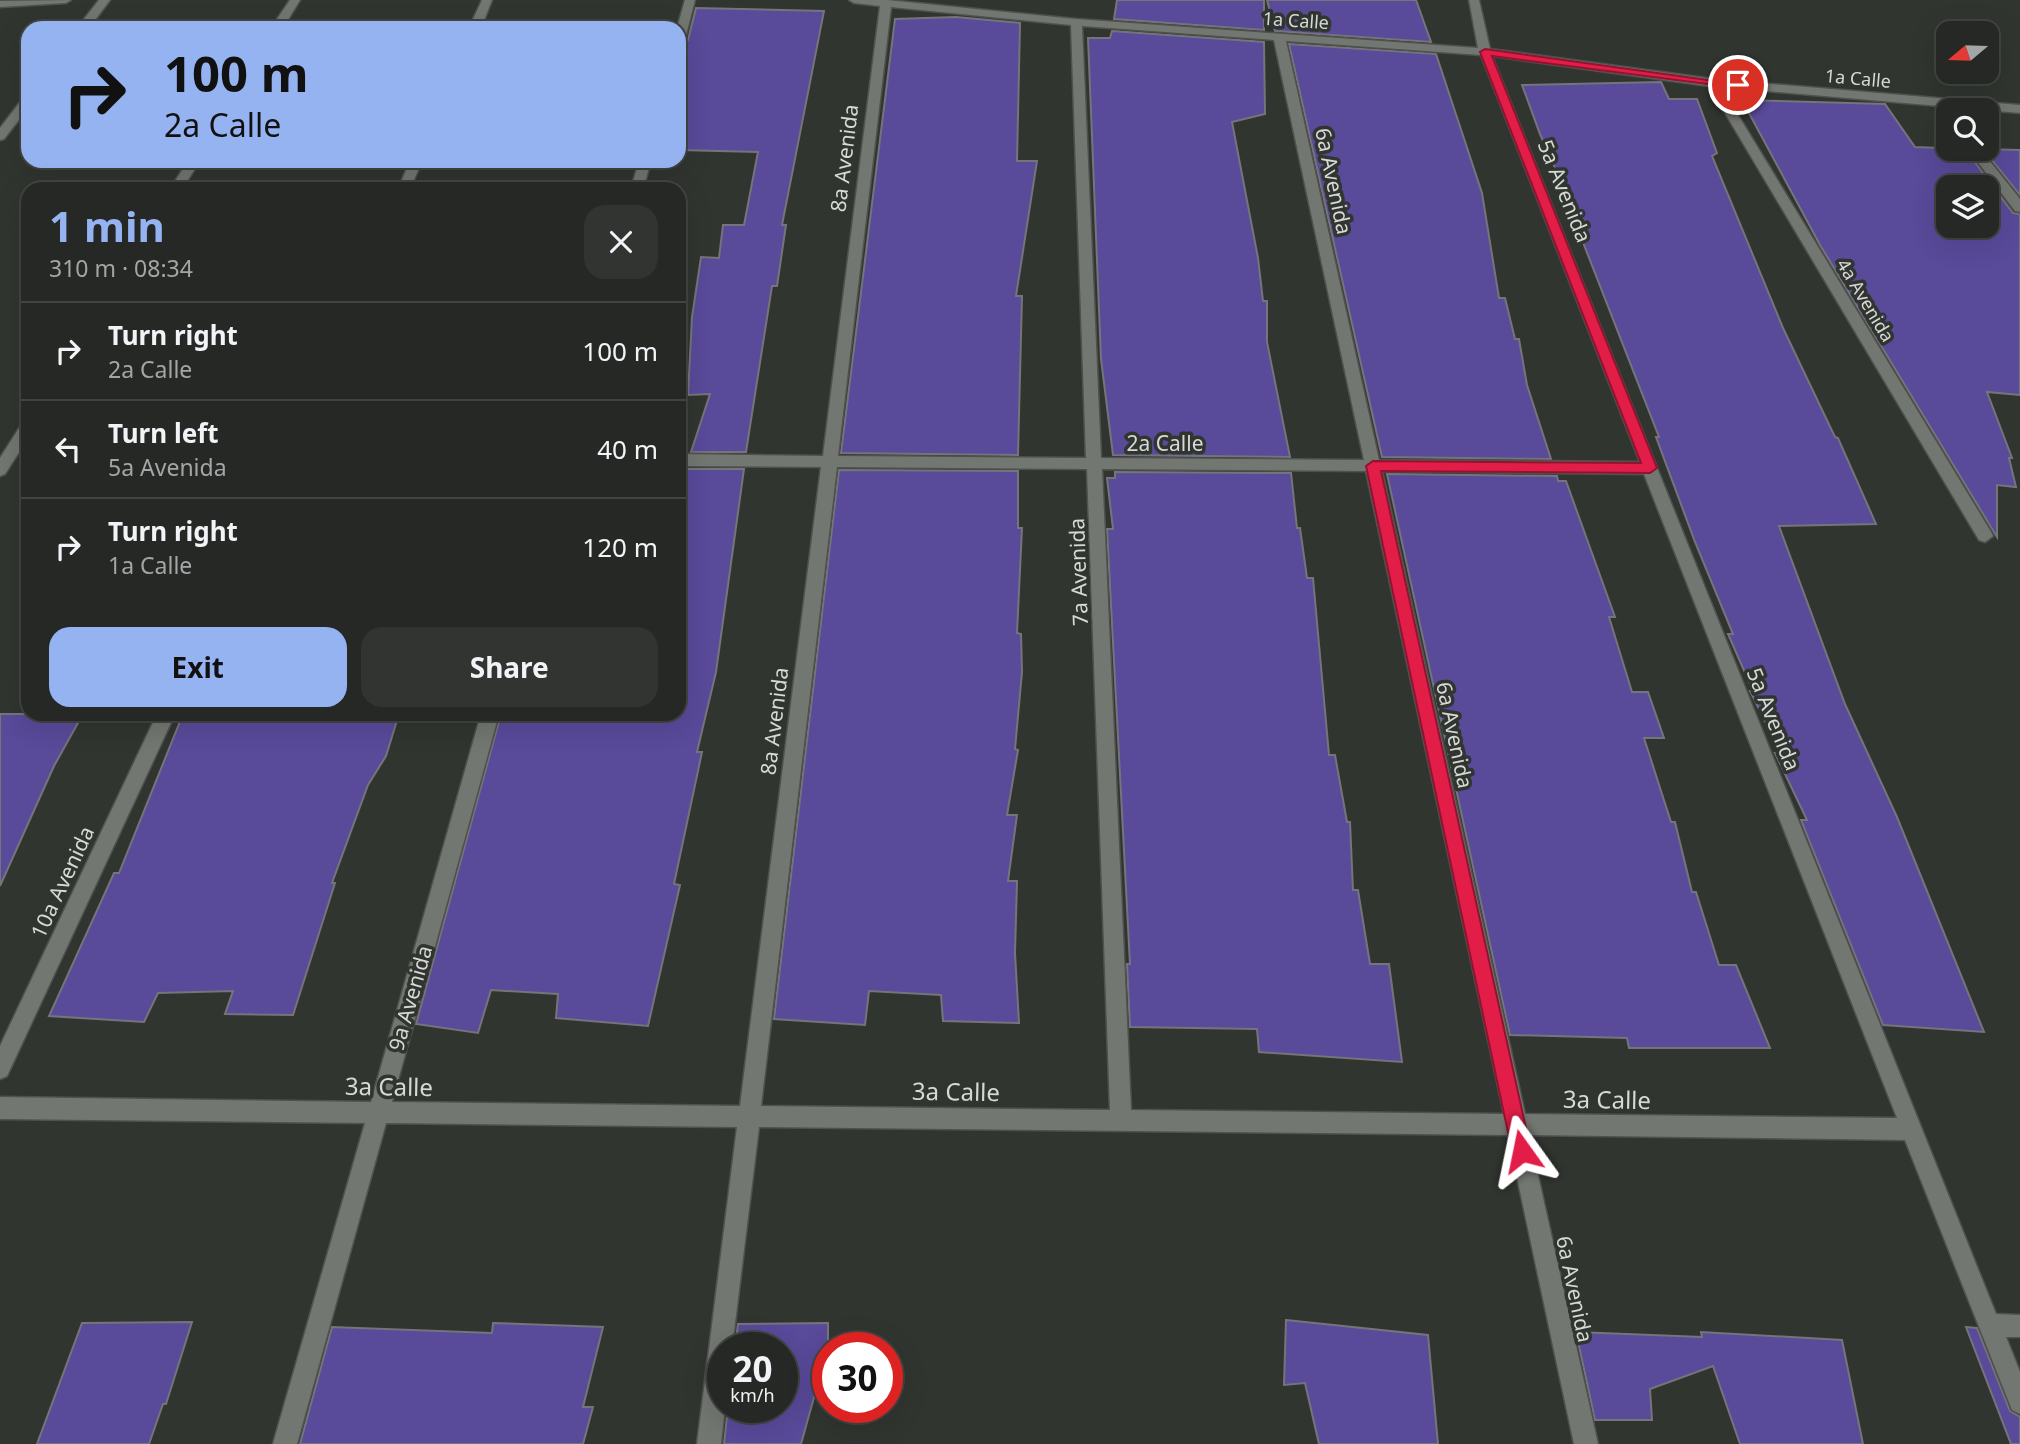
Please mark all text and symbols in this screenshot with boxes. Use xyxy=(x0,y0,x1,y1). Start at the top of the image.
street label: 1a Calle xyxy=(1262,6,1330,34)
north arrow xyxy=(1936,21,1998,84)
map controls xyxy=(1936,21,1999,238)
text: 100 m xyxy=(164,40,309,106)
icon: right xyxy=(49,49,140,140)
pin xyxy=(1708,55,1768,115)
street label: 1a Calle xyxy=(1824,63,1892,93)
icon: arrive xyxy=(1719,66,1757,104)
button: search xyxy=(1936,98,1999,161)
text: 2a Calle xyxy=(164,103,281,146)
street label: 8a Avenida xyxy=(824,103,864,213)
street label: 6a Avenida xyxy=(1309,125,1359,237)
street label: 5a Avenida xyxy=(1532,136,1598,246)
button: layers xyxy=(1936,175,1999,238)
text: 1 min xyxy=(49,197,165,254)
button: close xyxy=(584,205,658,279)
text: 310 m · 08:34 xyxy=(49,252,193,284)
street label: 4a Avenida xyxy=(1832,254,1900,346)
text: Turn right xyxy=(108,317,238,353)
icon: right xyxy=(49,332,87,370)
text: 100 m xyxy=(582,333,658,369)
text: 2a Calle xyxy=(108,353,192,385)
text: Turn left xyxy=(108,415,219,451)
street label: 2a Calle xyxy=(1127,429,1204,457)
icon: left xyxy=(49,430,87,468)
text: 40 m xyxy=(597,431,658,467)
text: 5a Avenida xyxy=(108,451,227,483)
text: Turn right xyxy=(108,513,238,549)
street label: 7a Avenida xyxy=(1062,517,1094,627)
icon: right xyxy=(49,528,87,566)
text: 120 m xyxy=(582,529,658,565)
text: 1a Calle xyxy=(108,549,192,581)
button: Exit xyxy=(49,627,347,707)
button: Share xyxy=(361,627,658,707)
street label: 5a Avenida xyxy=(1741,664,1807,774)
street label: 8a Avenida xyxy=(754,666,794,776)
street label: 6a Avenida xyxy=(1430,679,1480,791)
street label: 10a Avenida xyxy=(24,822,100,942)
street label: 9a Avenida xyxy=(382,942,438,1054)
street label: 3a Calle xyxy=(345,1069,433,1103)
street label: 3a Calle xyxy=(912,1074,1000,1108)
street label: 3a Calle xyxy=(1563,1082,1651,1116)
position arrow xyxy=(1485,1114,1559,1188)
street label: 6a Avenida xyxy=(1550,1233,1600,1345)
speed limit sign: 30 xyxy=(812,1332,903,1423)
text: 20 xyxy=(732,1345,773,1392)
text: km/h xyxy=(730,1383,775,1407)

